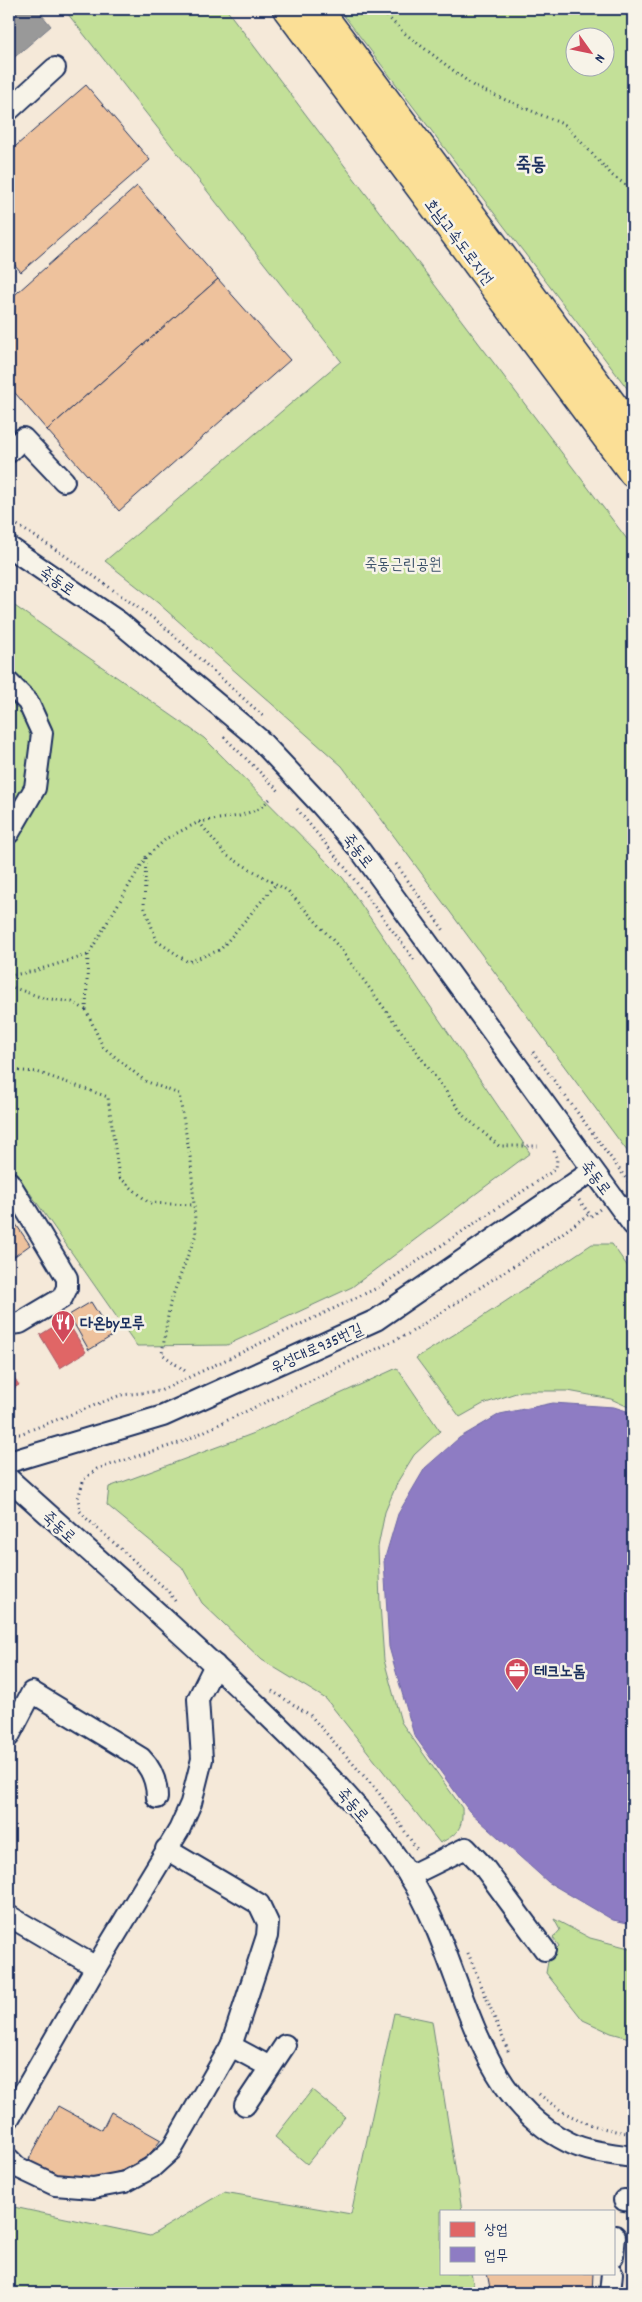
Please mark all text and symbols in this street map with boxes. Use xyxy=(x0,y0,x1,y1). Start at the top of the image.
north arrow xyxy=(564,28,614,78)
text: N xyxy=(589,50,609,66)
district label: 죽동 xyxy=(516,153,546,180)
street label: 호남고속도로지선 xyxy=(418,194,498,291)
park label: 죽동근린공원 xyxy=(364,554,442,577)
street label: 죽동로 xyxy=(34,562,79,603)
street label: 죽동로 xyxy=(336,829,378,874)
street label: 죽동로 xyxy=(574,1156,616,1201)
restaurant icon: 다온by모루 xyxy=(50,1309,76,1343)
place label: 다온by모루 xyxy=(80,1313,145,1336)
street label: 유성대로935번길 xyxy=(267,1319,367,1380)
street label: 죽동로 xyxy=(36,1506,80,1549)
office icon: 테크노돔 xyxy=(504,1657,530,1691)
place label: 테크노돔 xyxy=(534,1661,586,1684)
street label: 죽동로 xyxy=(331,1784,373,1828)
legend xyxy=(440,2210,614,2274)
text: 상업 xyxy=(484,2220,508,2242)
text: 업무 xyxy=(484,2246,508,2268)

